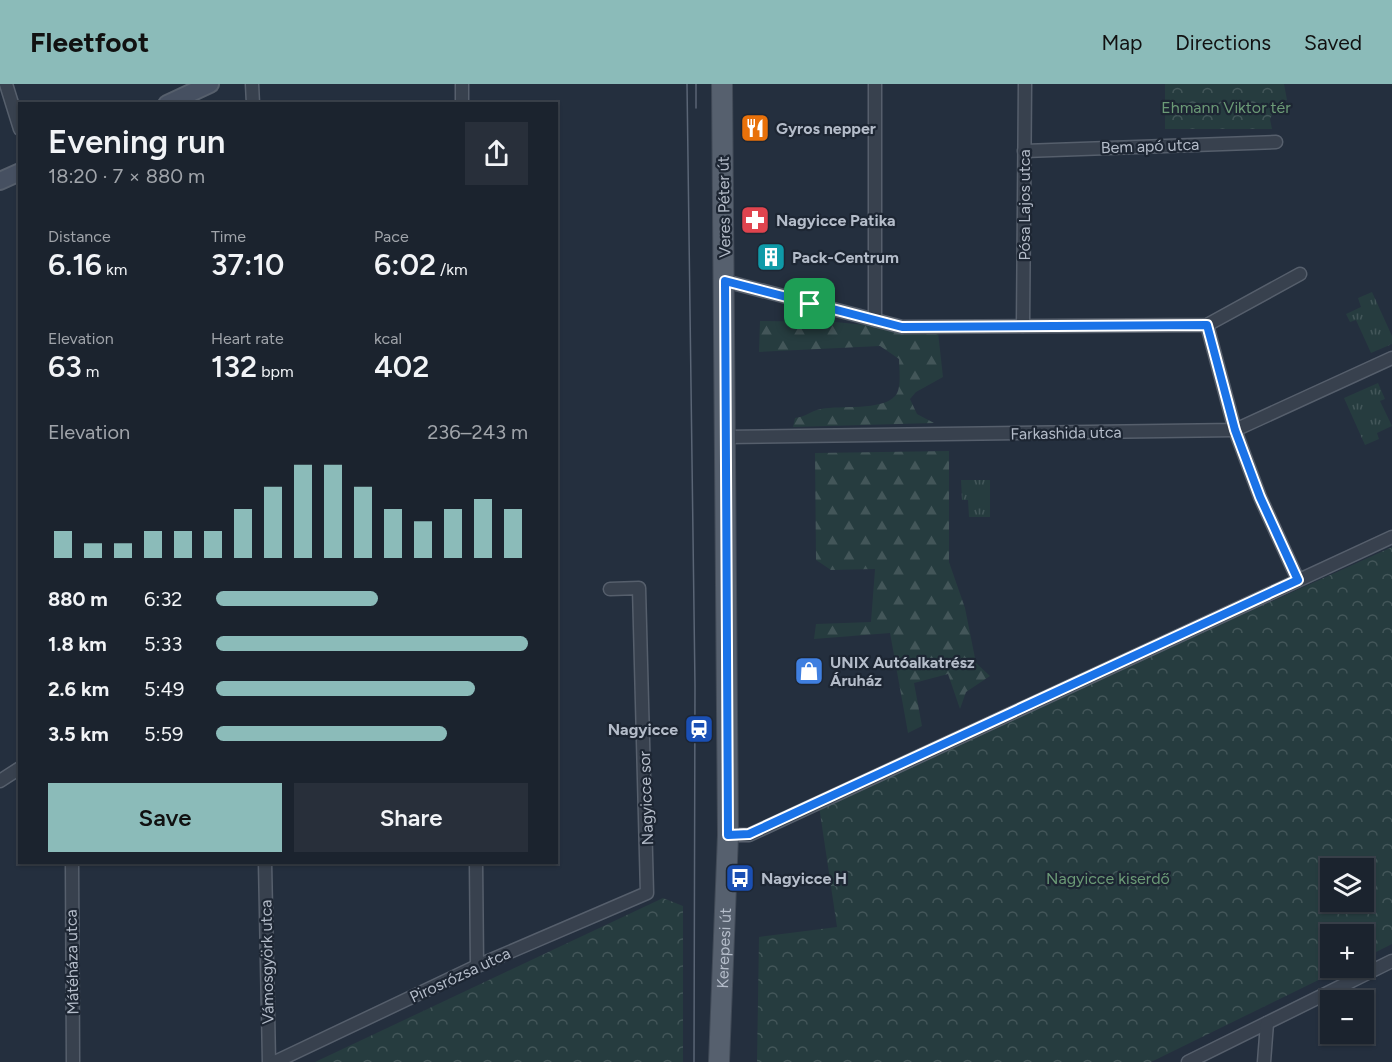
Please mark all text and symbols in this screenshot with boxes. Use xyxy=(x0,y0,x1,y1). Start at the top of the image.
text: Fleetfoot xyxy=(30,25,149,59)
text: Map xyxy=(1101,30,1142,55)
text: Directions xyxy=(1175,30,1271,55)
text: Saved xyxy=(1304,30,1362,55)
park label: Ehmann Viktor tér xyxy=(1161,98,1291,117)
restaurant icon: Gyros nepper xyxy=(739,112,771,144)
place label: Gyros nepper xyxy=(776,119,876,138)
text: Evening run xyxy=(48,122,225,161)
button: share xyxy=(465,122,528,185)
street label: Bem apó utca xyxy=(1100,135,1200,157)
street label: Pósa Lajos utca xyxy=(1015,149,1034,261)
street label: Veres Péter út xyxy=(714,156,734,258)
text: 18:20 · 7 × 880 m xyxy=(48,164,205,188)
pharmacy icon: Nagyicce Patika xyxy=(739,204,771,236)
place label: Nagyicce Patika xyxy=(776,211,895,230)
text: Distance xyxy=(48,227,111,246)
text: Time xyxy=(211,227,246,246)
text: Pace xyxy=(374,227,409,246)
building icon: Pack-Centrum xyxy=(755,241,787,273)
text: 6.16 xyxy=(48,246,102,283)
text: 37:10 xyxy=(211,246,284,283)
text: 6:02 xyxy=(374,246,436,283)
place label: Pack-Centrum xyxy=(792,248,899,267)
text: km xyxy=(102,260,127,279)
text: /km xyxy=(436,260,468,279)
pin xyxy=(784,278,835,329)
icon: arrive xyxy=(793,287,826,320)
text: Elevation xyxy=(48,329,114,348)
text: Heart rate xyxy=(211,329,284,348)
text: kcal xyxy=(374,329,402,348)
text: 63 xyxy=(48,348,82,385)
text: 132 xyxy=(211,348,257,385)
text: 402 xyxy=(374,348,429,385)
text: m xyxy=(82,362,99,381)
text: bpm xyxy=(257,362,294,381)
text: Elevation xyxy=(48,420,130,444)
text: 236–243 m xyxy=(427,420,528,444)
street label: Farkashida utca xyxy=(1010,423,1122,443)
text: 880 m xyxy=(48,587,108,611)
text: 6:32 xyxy=(144,587,182,611)
text: 1.8 km xyxy=(48,632,107,656)
text: 5:33 xyxy=(144,632,182,656)
place label: UNIX Autóalkatrész Áruház xyxy=(830,653,975,690)
shop icon: UNIX Autóalkatrész Áruház xyxy=(793,655,825,687)
text: 2.6 km xyxy=(48,677,109,701)
text: 5:49 xyxy=(144,677,184,701)
station icon: Nagyicce xyxy=(683,713,715,745)
place label: Nagyicce xyxy=(608,720,678,739)
text: 3.5 km xyxy=(48,722,109,746)
text: 5:59 xyxy=(144,722,183,746)
street label: Nagyicce sor xyxy=(635,750,657,845)
button: Save xyxy=(48,783,282,852)
button: Share xyxy=(294,783,528,852)
map controls xyxy=(1320,858,1374,1044)
button: layers xyxy=(1320,858,1374,912)
bus stop icon: Nagyicce H xyxy=(724,862,756,894)
place label: Nagyicce H xyxy=(761,869,847,888)
park label: Nagyicce kiserdő xyxy=(1046,869,1170,888)
street label: Vámosgyörk utca xyxy=(256,899,278,1025)
street label: Kerepesi út xyxy=(712,907,735,989)
street label: Mátéháza utca xyxy=(62,909,82,1015)
button: + xyxy=(1320,924,1374,978)
street label: Pirosrózsa utca xyxy=(407,943,513,1007)
button: − xyxy=(1320,990,1374,1044)

